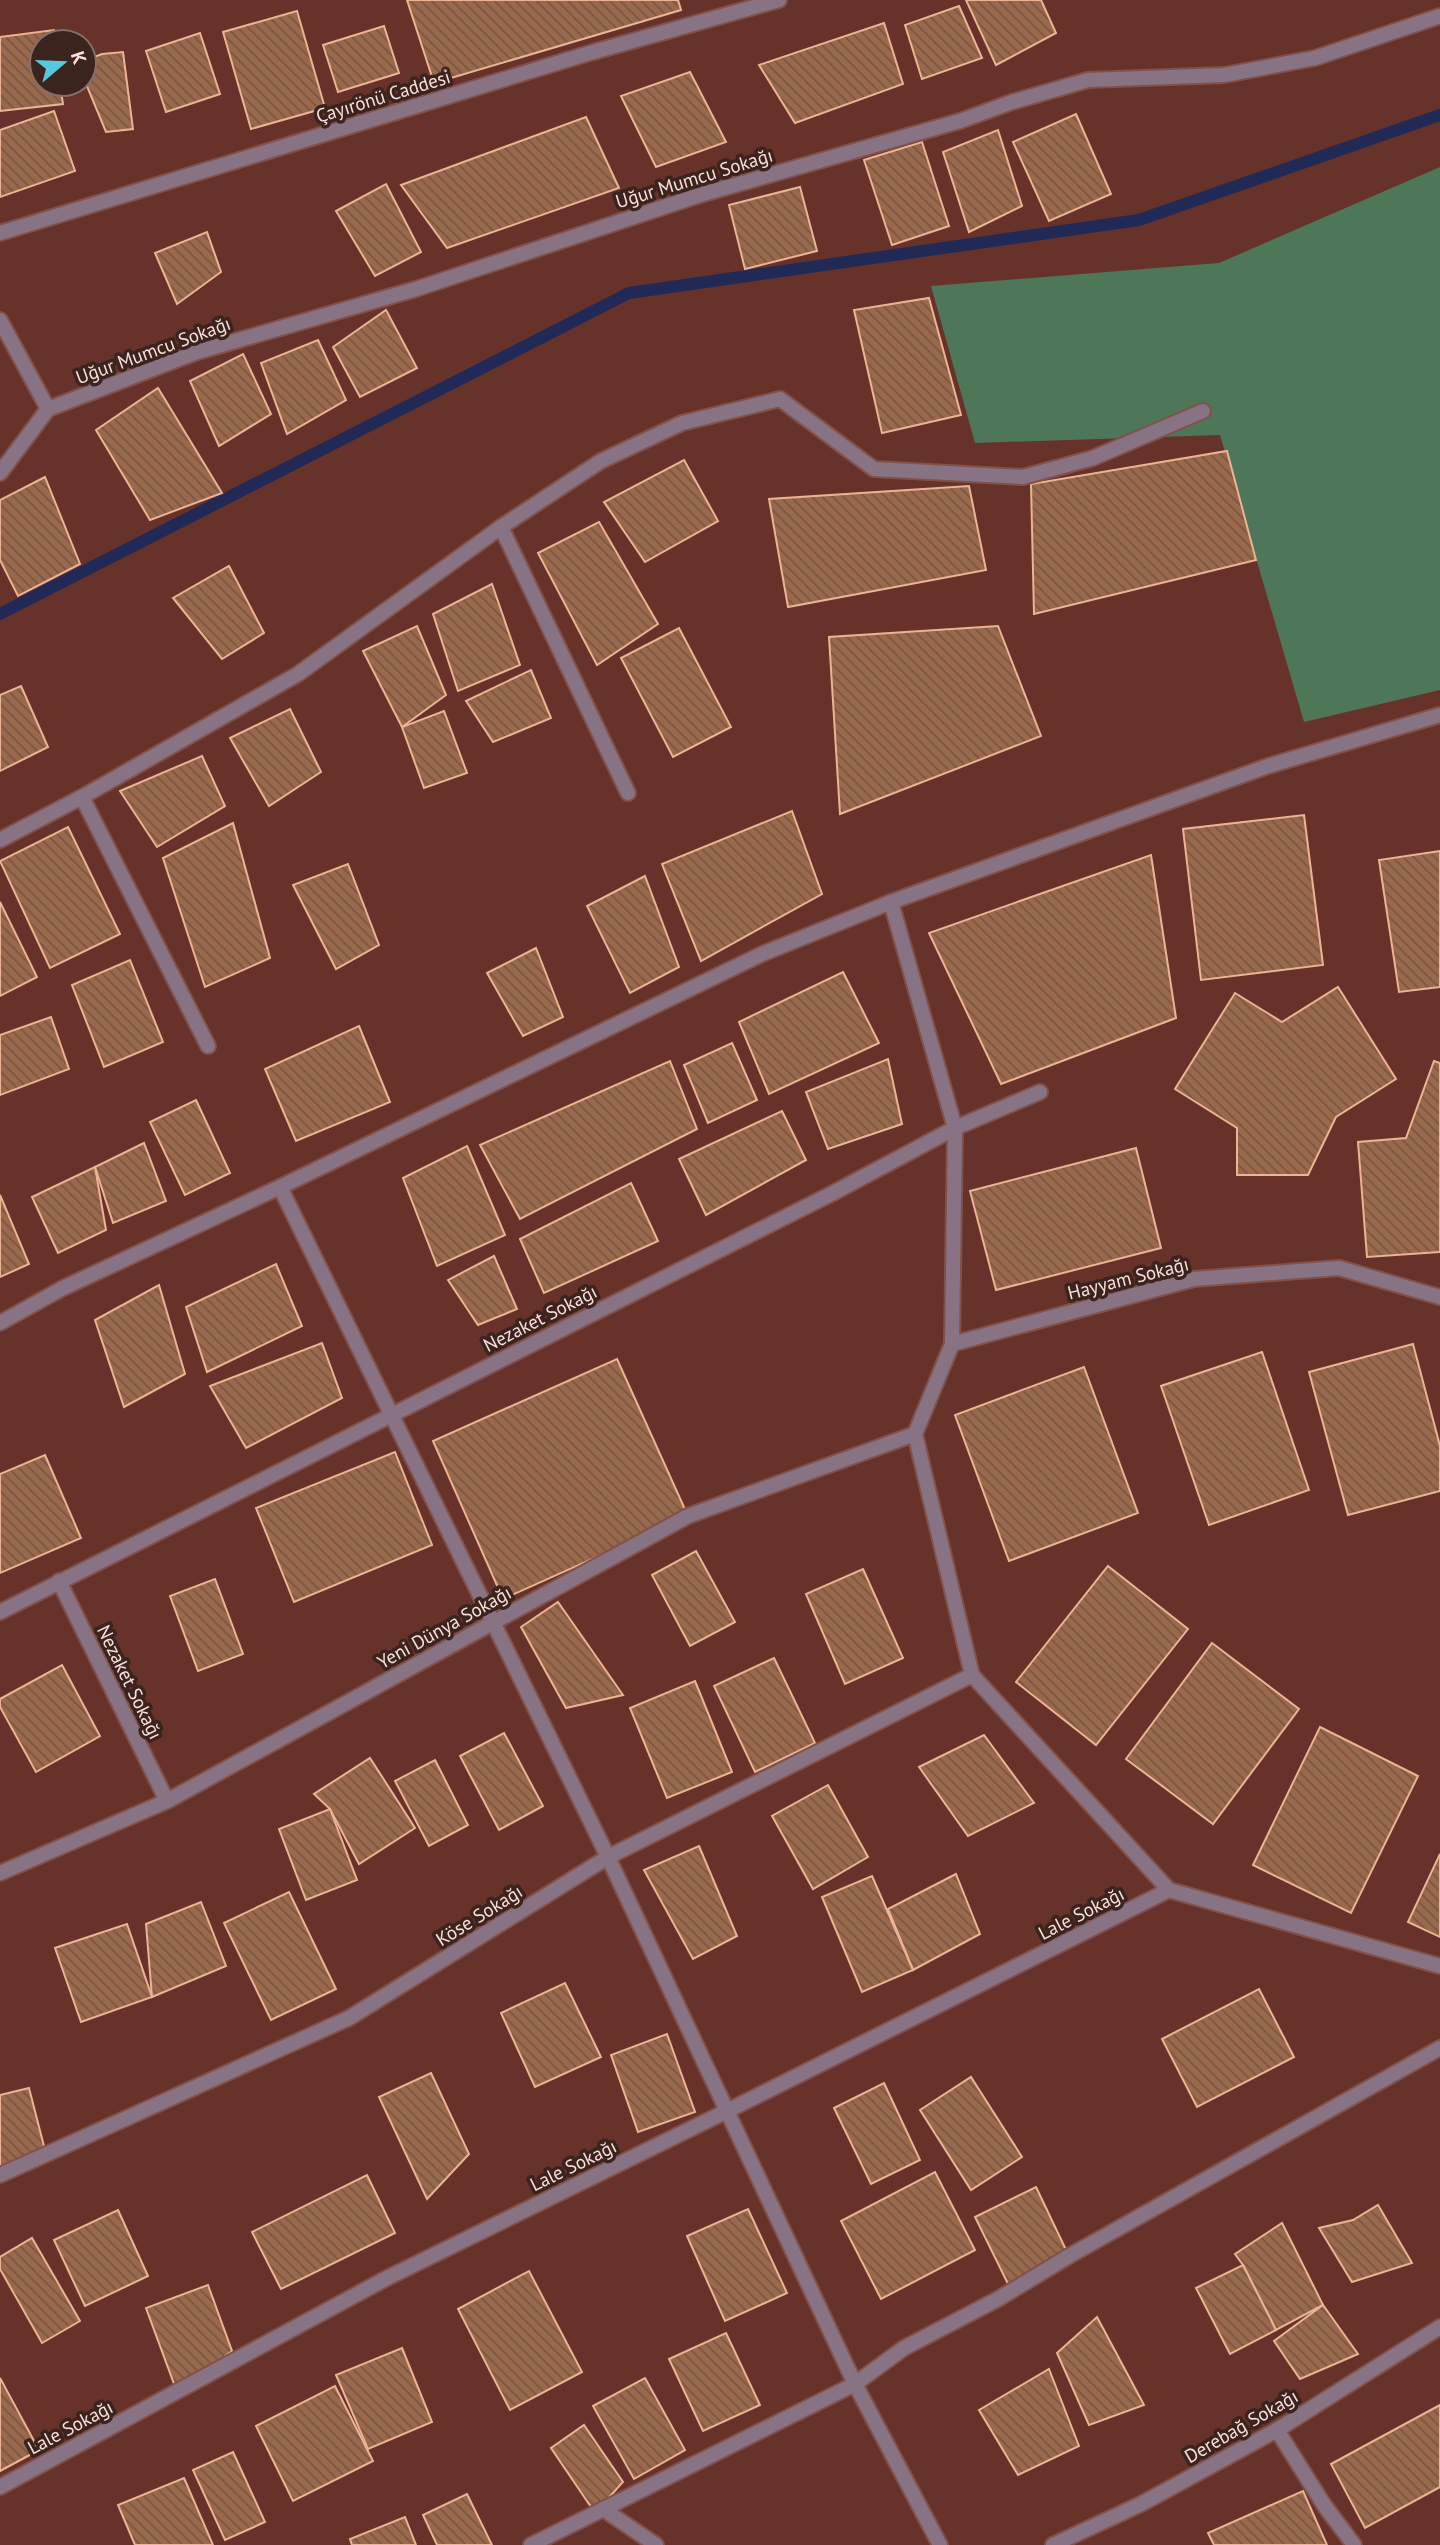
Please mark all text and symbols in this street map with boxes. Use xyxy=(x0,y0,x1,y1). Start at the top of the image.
north arrow xyxy=(28,28,98,98)
text: K xyxy=(66,48,92,67)
street label: Çayırönü Caddesi xyxy=(313,64,453,128)
street label: Uğur Mumcu Sokağı xyxy=(613,143,775,213)
street label: Uğur Mumcu Sokağı xyxy=(72,311,234,389)
street label: Hayyam Sokağı xyxy=(1065,1251,1191,1305)
street label: Nezaket Sokağı xyxy=(479,1279,601,1357)
street label: Yeni Dünya Sokağı xyxy=(373,1580,515,1674)
street label: Nezaket Sokağı xyxy=(92,1621,168,1743)
street label: Köse Sokağı xyxy=(431,1879,527,1951)
street label: Lale Sokağı xyxy=(1034,1881,1128,1945)
street label: Lale Sokağı xyxy=(526,2134,620,2196)
street label: Derebağ Sokağı xyxy=(1180,2384,1302,2468)
street label: Lale Sokağı xyxy=(23,2395,117,2459)

